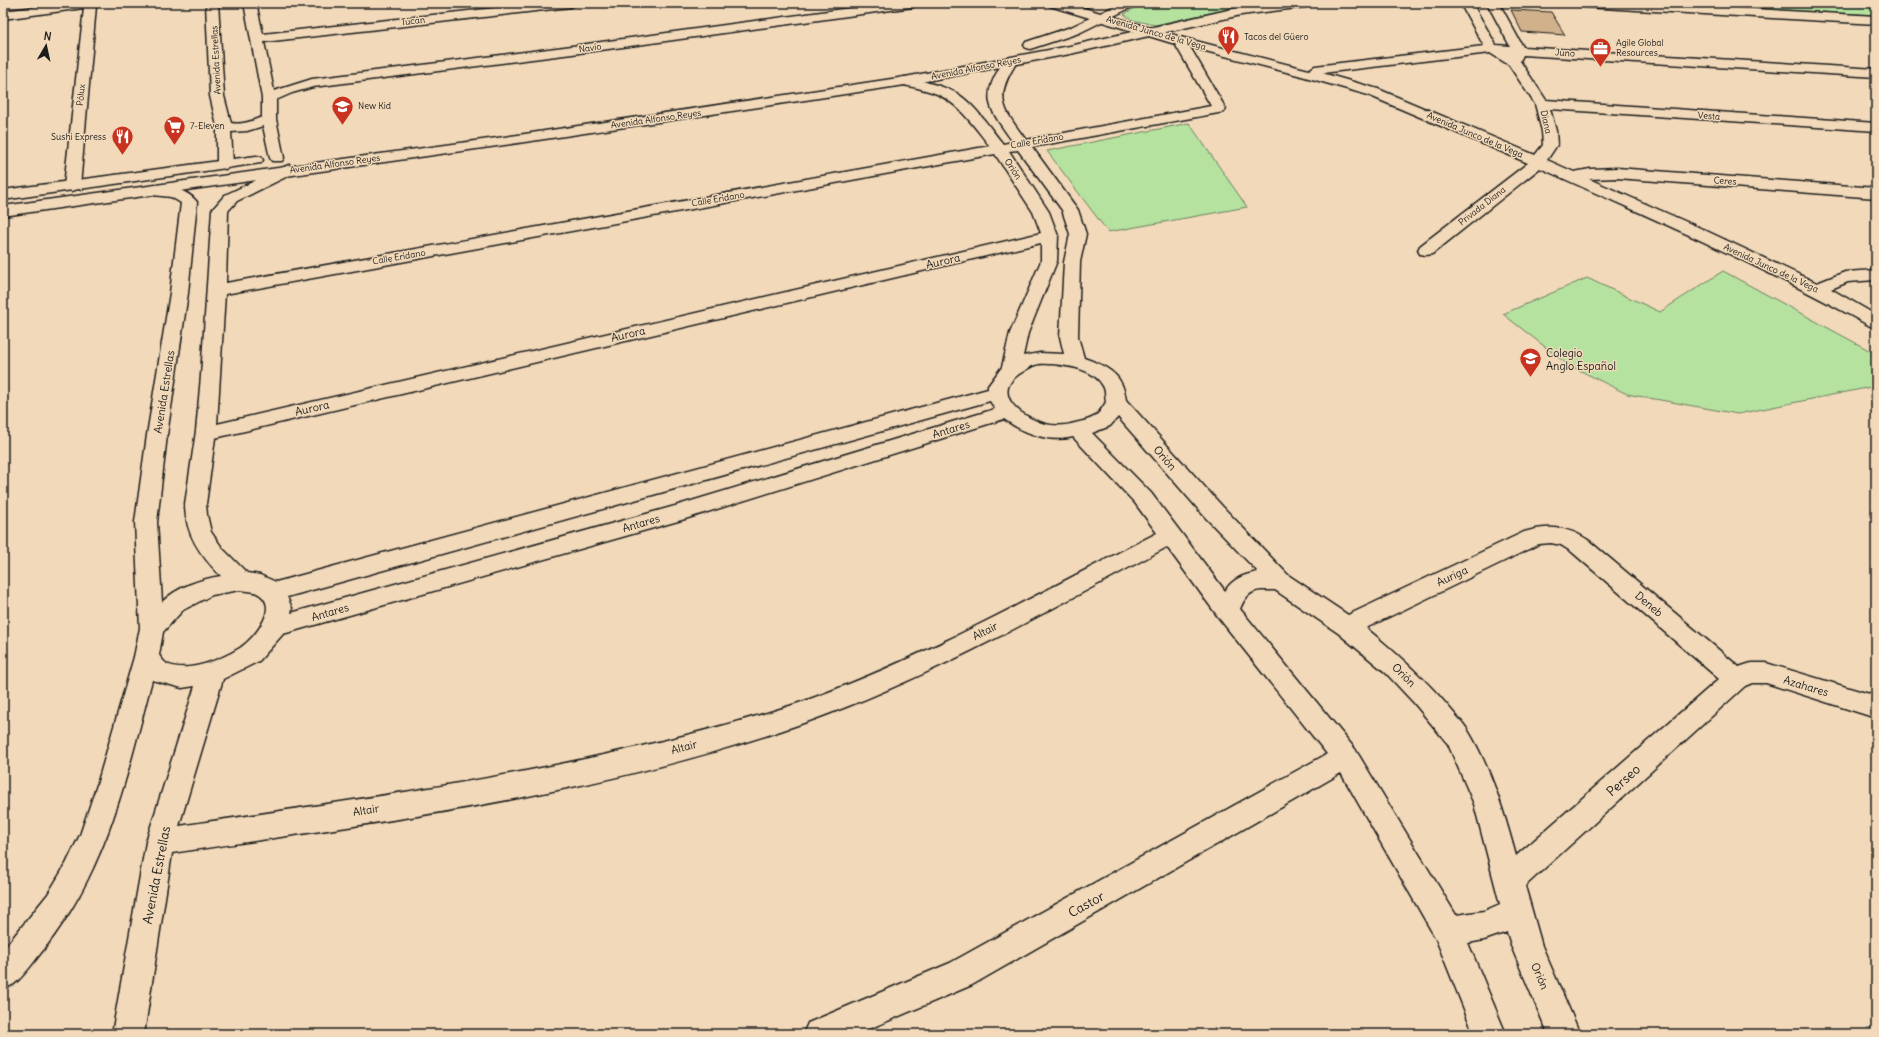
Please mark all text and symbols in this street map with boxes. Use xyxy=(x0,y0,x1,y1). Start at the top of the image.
street label: Avenida Junco de la Vega xyxy=(1105,13,1207,52)
street label: Tucán xyxy=(400,14,426,27)
restaurant icon: Tacos del Güero xyxy=(1215,24,1241,57)
street label: Avenida Estrellas xyxy=(208,25,223,95)
north arrow xyxy=(26,26,66,66)
text: N xyxy=(43,29,52,44)
place label: Tacos del Güero xyxy=(1244,31,1308,42)
office icon: Agile Global Resources xyxy=(1587,35,1613,68)
place label: Agile Global Resources xyxy=(1616,37,1664,58)
street label: Navío xyxy=(578,40,602,55)
street label: Juno xyxy=(1555,46,1575,59)
street label: Avenida Alfonso Reyes xyxy=(930,53,1022,82)
street label: Pólux xyxy=(74,83,87,106)
school or university icon: New Kid xyxy=(330,93,356,126)
place label: New Kid xyxy=(358,100,391,111)
street label: Avenida Alfonso Reyes xyxy=(610,107,702,130)
street label: Avenida Junco de la Vega xyxy=(1426,109,1525,160)
street label: Diana xyxy=(1538,109,1555,135)
street label: Vesta xyxy=(1697,109,1721,122)
supermarket icon: 7-Eleven xyxy=(161,113,187,146)
place label: 7-Eleven xyxy=(190,120,225,131)
restaurant icon: Sushi Express xyxy=(109,124,135,157)
street label: Calle Erídano xyxy=(1010,130,1064,151)
place label: Sushi Express xyxy=(51,131,106,142)
street label: Avenida Alfonso Reyes xyxy=(289,152,381,175)
street label: Orión xyxy=(1002,156,1024,181)
street label: Ceres xyxy=(1713,174,1737,187)
street label: Privada Diana xyxy=(1456,184,1508,227)
street label: Calle Erídano xyxy=(691,188,745,209)
street label: Avenida Junco de la Vega xyxy=(1722,241,1820,294)
street label: Calle Erídano xyxy=(372,246,426,267)
street label: Aurora xyxy=(925,250,961,272)
street label: Aurora xyxy=(610,323,646,345)
school or university icon: Colegio Anglo Español xyxy=(1518,346,1544,379)
place label: Colegio Anglo Español xyxy=(1546,346,1616,373)
street label: Avenida Estrellas xyxy=(151,349,177,435)
street label: Aurora xyxy=(294,397,330,419)
street label: Antares xyxy=(931,417,971,441)
street label: Orión xyxy=(1151,443,1179,473)
street label: Antares xyxy=(621,511,661,535)
street label: Auriga xyxy=(1434,563,1470,589)
street label: Deneb xyxy=(1632,588,1666,620)
street label: Antares xyxy=(310,600,350,624)
street label: Altair xyxy=(970,619,1000,643)
street label: Orión xyxy=(1389,660,1419,690)
street label: Azahares xyxy=(1782,673,1830,699)
street label: Altair xyxy=(669,737,699,757)
street label: Perseo xyxy=(1603,761,1644,800)
street label: Altair xyxy=(352,801,381,819)
street label: Avenida Estrellas xyxy=(139,825,174,925)
street label: Castor xyxy=(1065,887,1108,921)
street label: Orión xyxy=(1528,960,1552,992)

